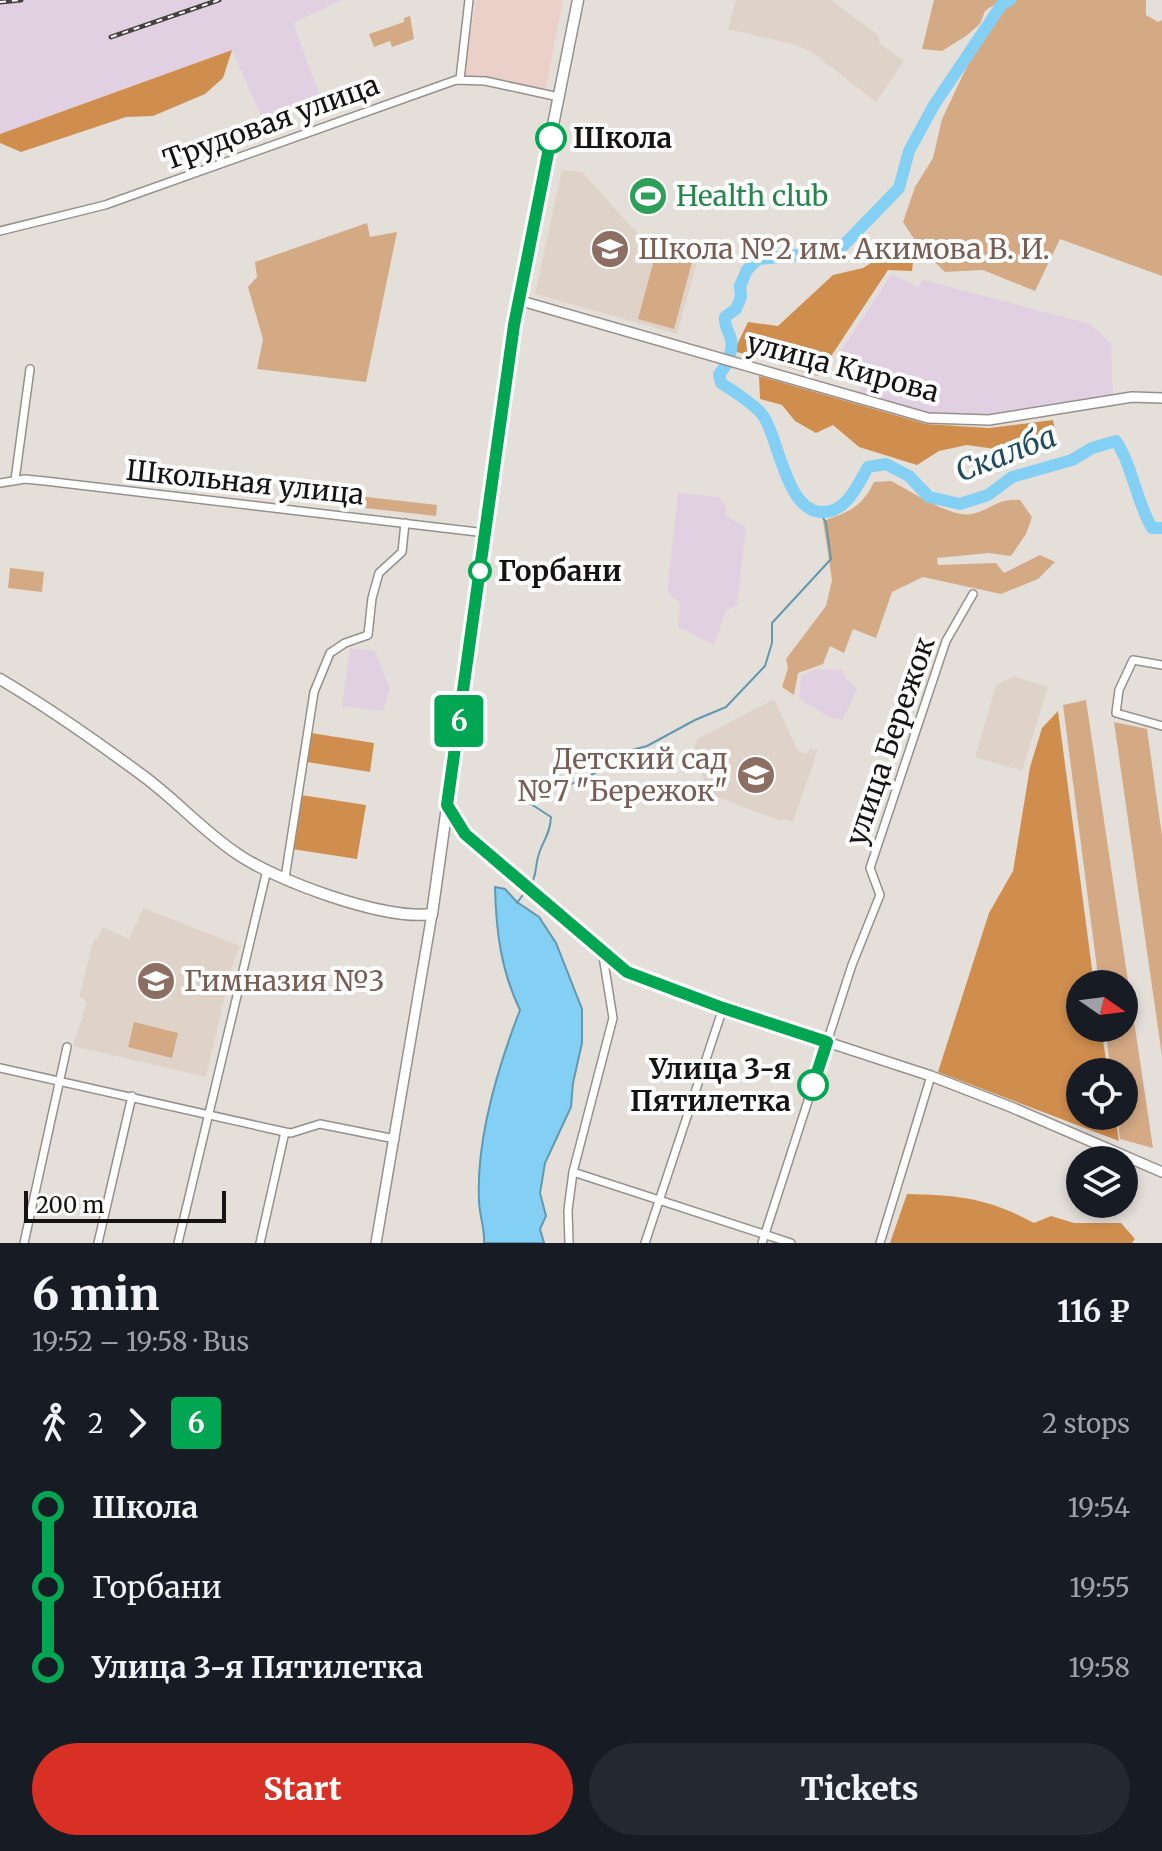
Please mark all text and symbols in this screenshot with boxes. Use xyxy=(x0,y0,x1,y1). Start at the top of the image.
street label: Трудовая улица xyxy=(158,66,384,178)
place label: Школа xyxy=(573,120,672,156)
marker: Школа xyxy=(536,123,566,153)
sports icon: Health club xyxy=(627,175,669,217)
place label: Health club xyxy=(676,178,828,214)
school or university icon: Школа №2 им. Акимова В. И. xyxy=(589,228,631,270)
place label: Школа №2 им. Акимова В. И. xyxy=(638,231,1050,267)
street label: улица Кирова xyxy=(743,324,943,410)
water label: Скалба xyxy=(950,417,1061,490)
street label: Школьная улица xyxy=(124,452,366,512)
place label: Горбани xyxy=(498,553,622,589)
marker: Горбани xyxy=(469,560,491,582)
street label: улица Бережок xyxy=(838,632,943,850)
line badge: 6 xyxy=(433,695,485,747)
text: 6 xyxy=(450,703,468,739)
place label: Детский сад №7 "Бережок" xyxy=(517,741,728,809)
school or university icon: Детский сад №7 "Бережок" xyxy=(735,754,777,796)
school or university icon: Гимназия №3 xyxy=(135,960,177,1002)
place label: Гимназия №3 xyxy=(184,963,384,999)
north arrow xyxy=(1066,970,1138,1042)
map controls xyxy=(1066,970,1138,1218)
place label: Улица 3-я Пятилетка xyxy=(630,1051,791,1119)
button: locate xyxy=(1066,1058,1138,1130)
marker: Улица 3-я Пятилетка xyxy=(798,1070,828,1100)
button: layers xyxy=(1066,1146,1138,1218)
scale bar xyxy=(24,1187,226,1223)
text: 200 m xyxy=(36,1191,104,1219)
text: 6 min xyxy=(32,1267,159,1322)
text: 116 ₽ xyxy=(1057,1292,1130,1330)
text: 19:52 – 19:58 · Bus xyxy=(32,1325,249,1358)
icon: walk xyxy=(32,1401,76,1445)
icon: forward xyxy=(115,1401,159,1445)
text: 6 xyxy=(187,1405,205,1441)
text: 2 xyxy=(88,1407,103,1440)
text: 2 stops xyxy=(1042,1407,1130,1440)
text: Школа xyxy=(92,1488,198,1526)
text: 19:54 xyxy=(1068,1491,1130,1524)
text: Горбани xyxy=(92,1568,222,1606)
text: 19:55 xyxy=(1070,1571,1130,1604)
text: Улица 3-я Пятилетка xyxy=(92,1648,423,1686)
text: 19:58 xyxy=(1068,1651,1130,1684)
button: Start xyxy=(32,1743,573,1835)
button: Tickets xyxy=(589,1743,1130,1835)

